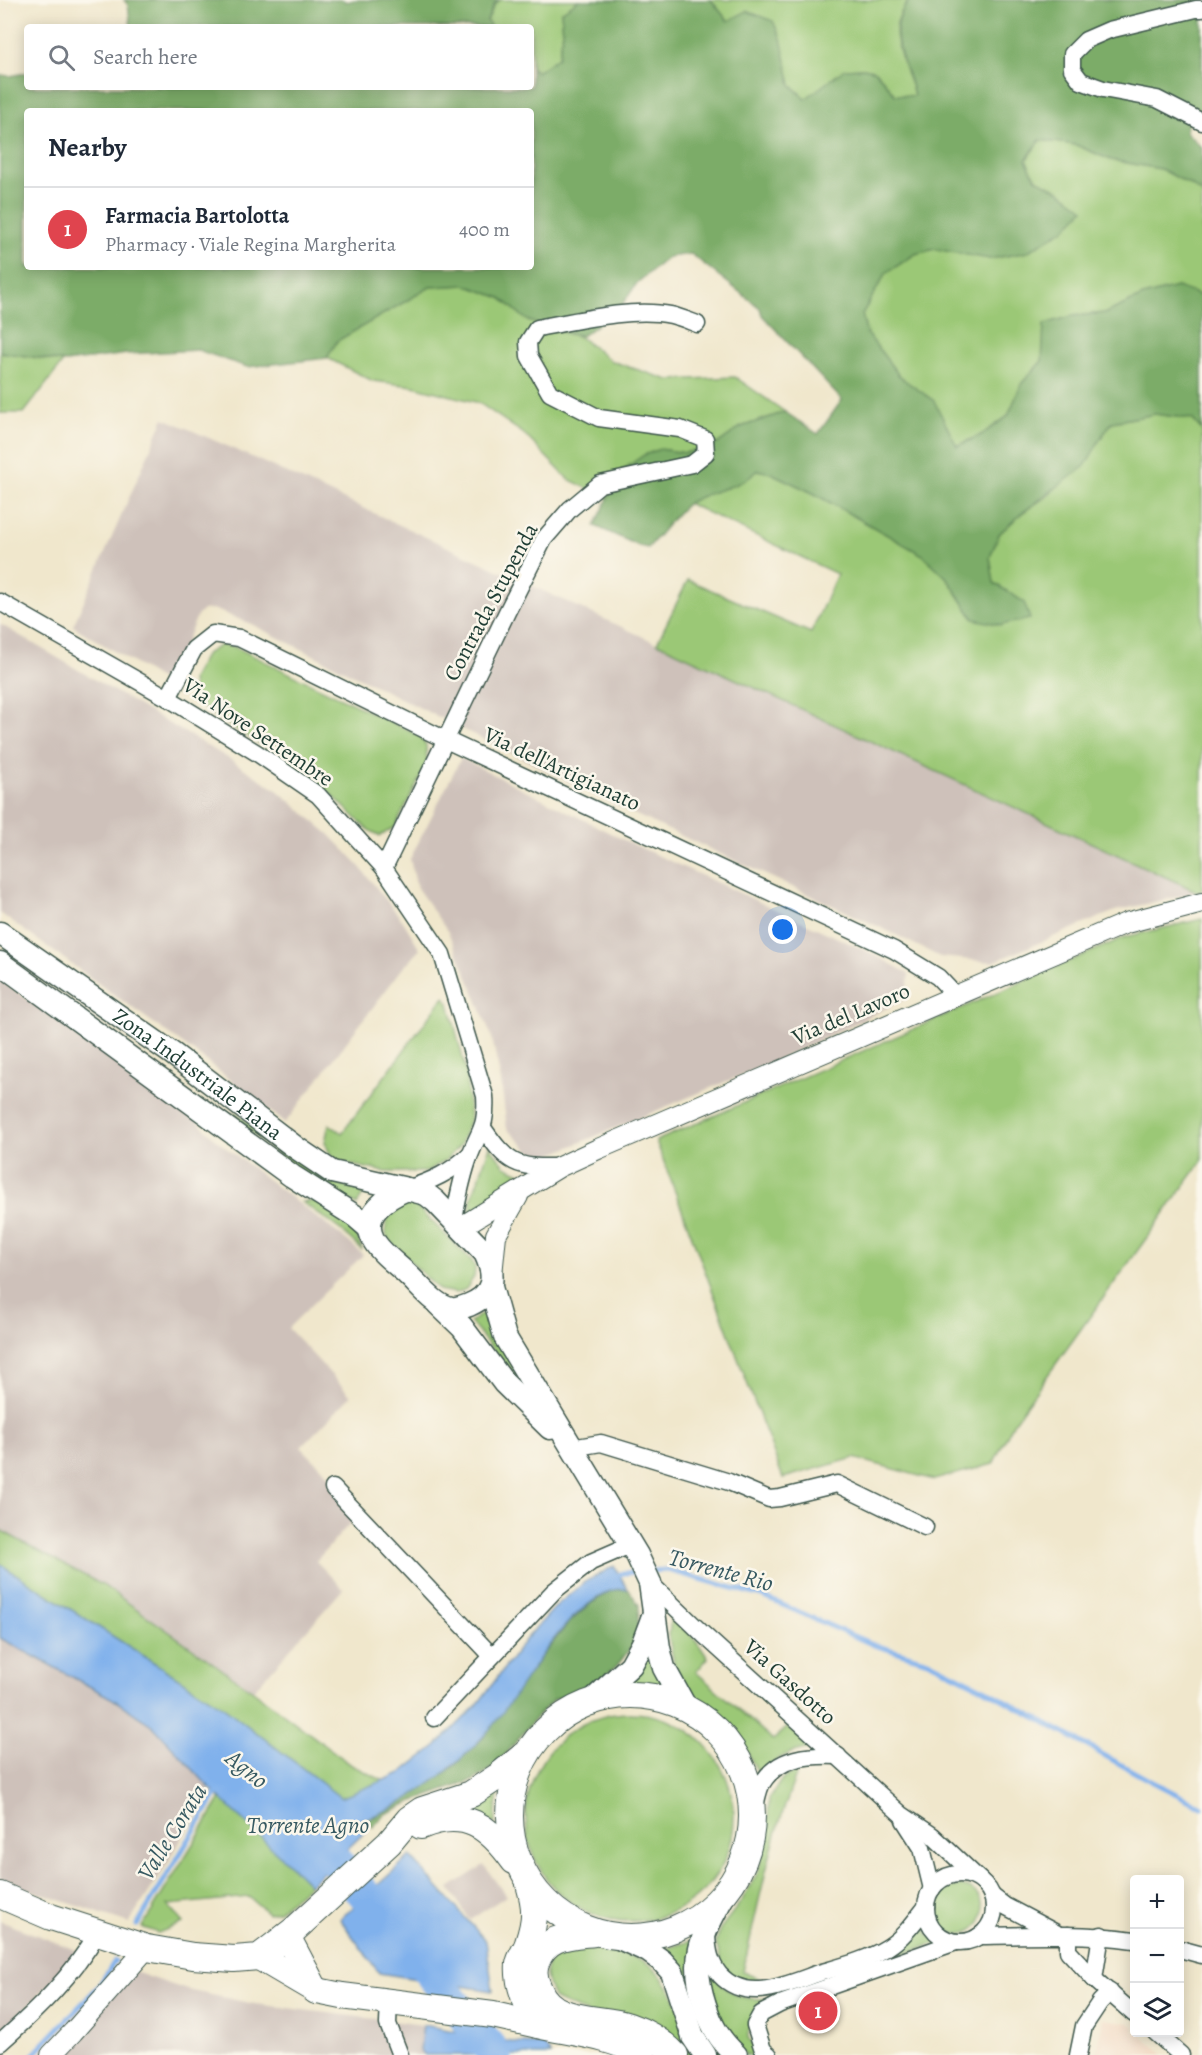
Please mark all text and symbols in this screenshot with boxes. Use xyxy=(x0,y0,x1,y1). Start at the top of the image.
search box xyxy=(24,24,534,90)
icon: search xyxy=(45,41,78,74)
text: Search here xyxy=(93,42,198,72)
text: Nearby xyxy=(48,130,127,165)
text: Farmacia Bartolotta xyxy=(105,201,289,231)
text: 1 xyxy=(64,216,71,243)
text: 400 m xyxy=(459,216,510,243)
text: Pharmacy · Viale Regina Margherita xyxy=(105,231,396,258)
street label: Contrada Stupenda xyxy=(437,517,546,686)
street label: Via Nove Settembre xyxy=(176,670,339,794)
street label: Via dell'Artigianato xyxy=(478,719,645,818)
your location xyxy=(768,915,797,944)
street label: Via del Lavoro xyxy=(787,976,915,1053)
street label: Zona Industriale Piana xyxy=(107,1001,289,1148)
water label: Torrente Rio xyxy=(665,1541,777,1599)
street label: Via Gasdotto xyxy=(736,1632,843,1732)
water label: Agno xyxy=(218,1741,275,1796)
water label: Valle Corata xyxy=(130,1778,214,1886)
water label: Torrente Agno xyxy=(247,1809,369,1841)
map controls xyxy=(1130,1875,1184,2037)
button: + xyxy=(1130,1875,1184,1929)
button: − xyxy=(1130,1929,1184,1983)
button: layers xyxy=(1130,1983,1184,2037)
pin: 1 xyxy=(798,1988,838,2034)

